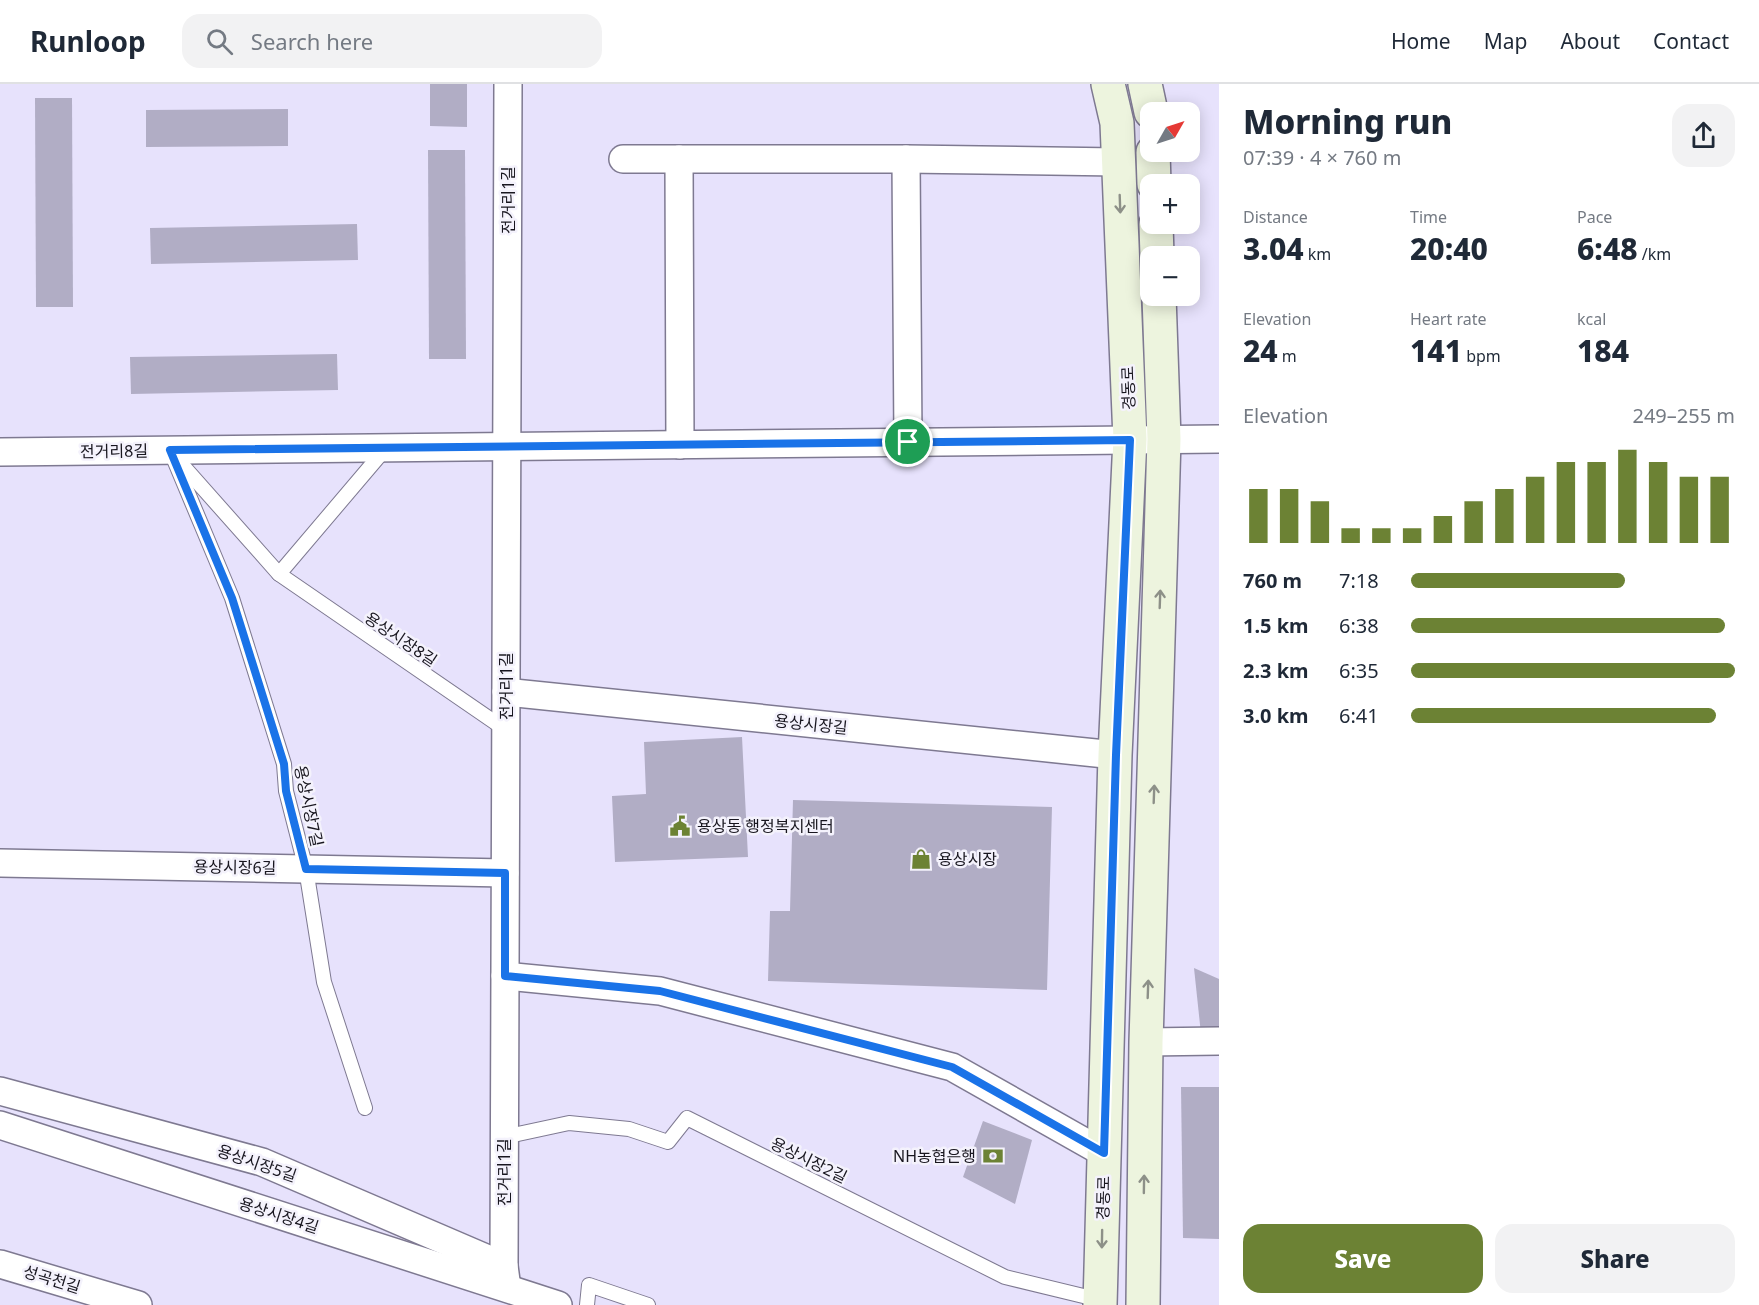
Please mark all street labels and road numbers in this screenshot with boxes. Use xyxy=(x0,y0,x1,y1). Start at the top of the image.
street label: 전거리1길 xyxy=(497,166,519,234)
street label: 경동로 xyxy=(1116,365,1140,410)
street label: 전거리8길 xyxy=(80,439,148,463)
street label: 용상시장8길 xyxy=(361,607,441,671)
street label: 전거리1길 xyxy=(495,652,517,720)
street label: 용상시장길 xyxy=(773,709,849,739)
street label: 용상시장7길 xyxy=(290,763,328,849)
street label: 용상시장6길 xyxy=(193,855,277,879)
street label: 용상시장2길 xyxy=(767,1132,851,1188)
street label: 전거리1길 xyxy=(493,1138,515,1206)
street label: 용상시장5길 xyxy=(214,1139,300,1187)
street label: 경동로 xyxy=(1092,1175,1114,1220)
street label: 용상시장4길 xyxy=(236,1192,322,1238)
street label: 성곡천길 xyxy=(21,1260,83,1298)

